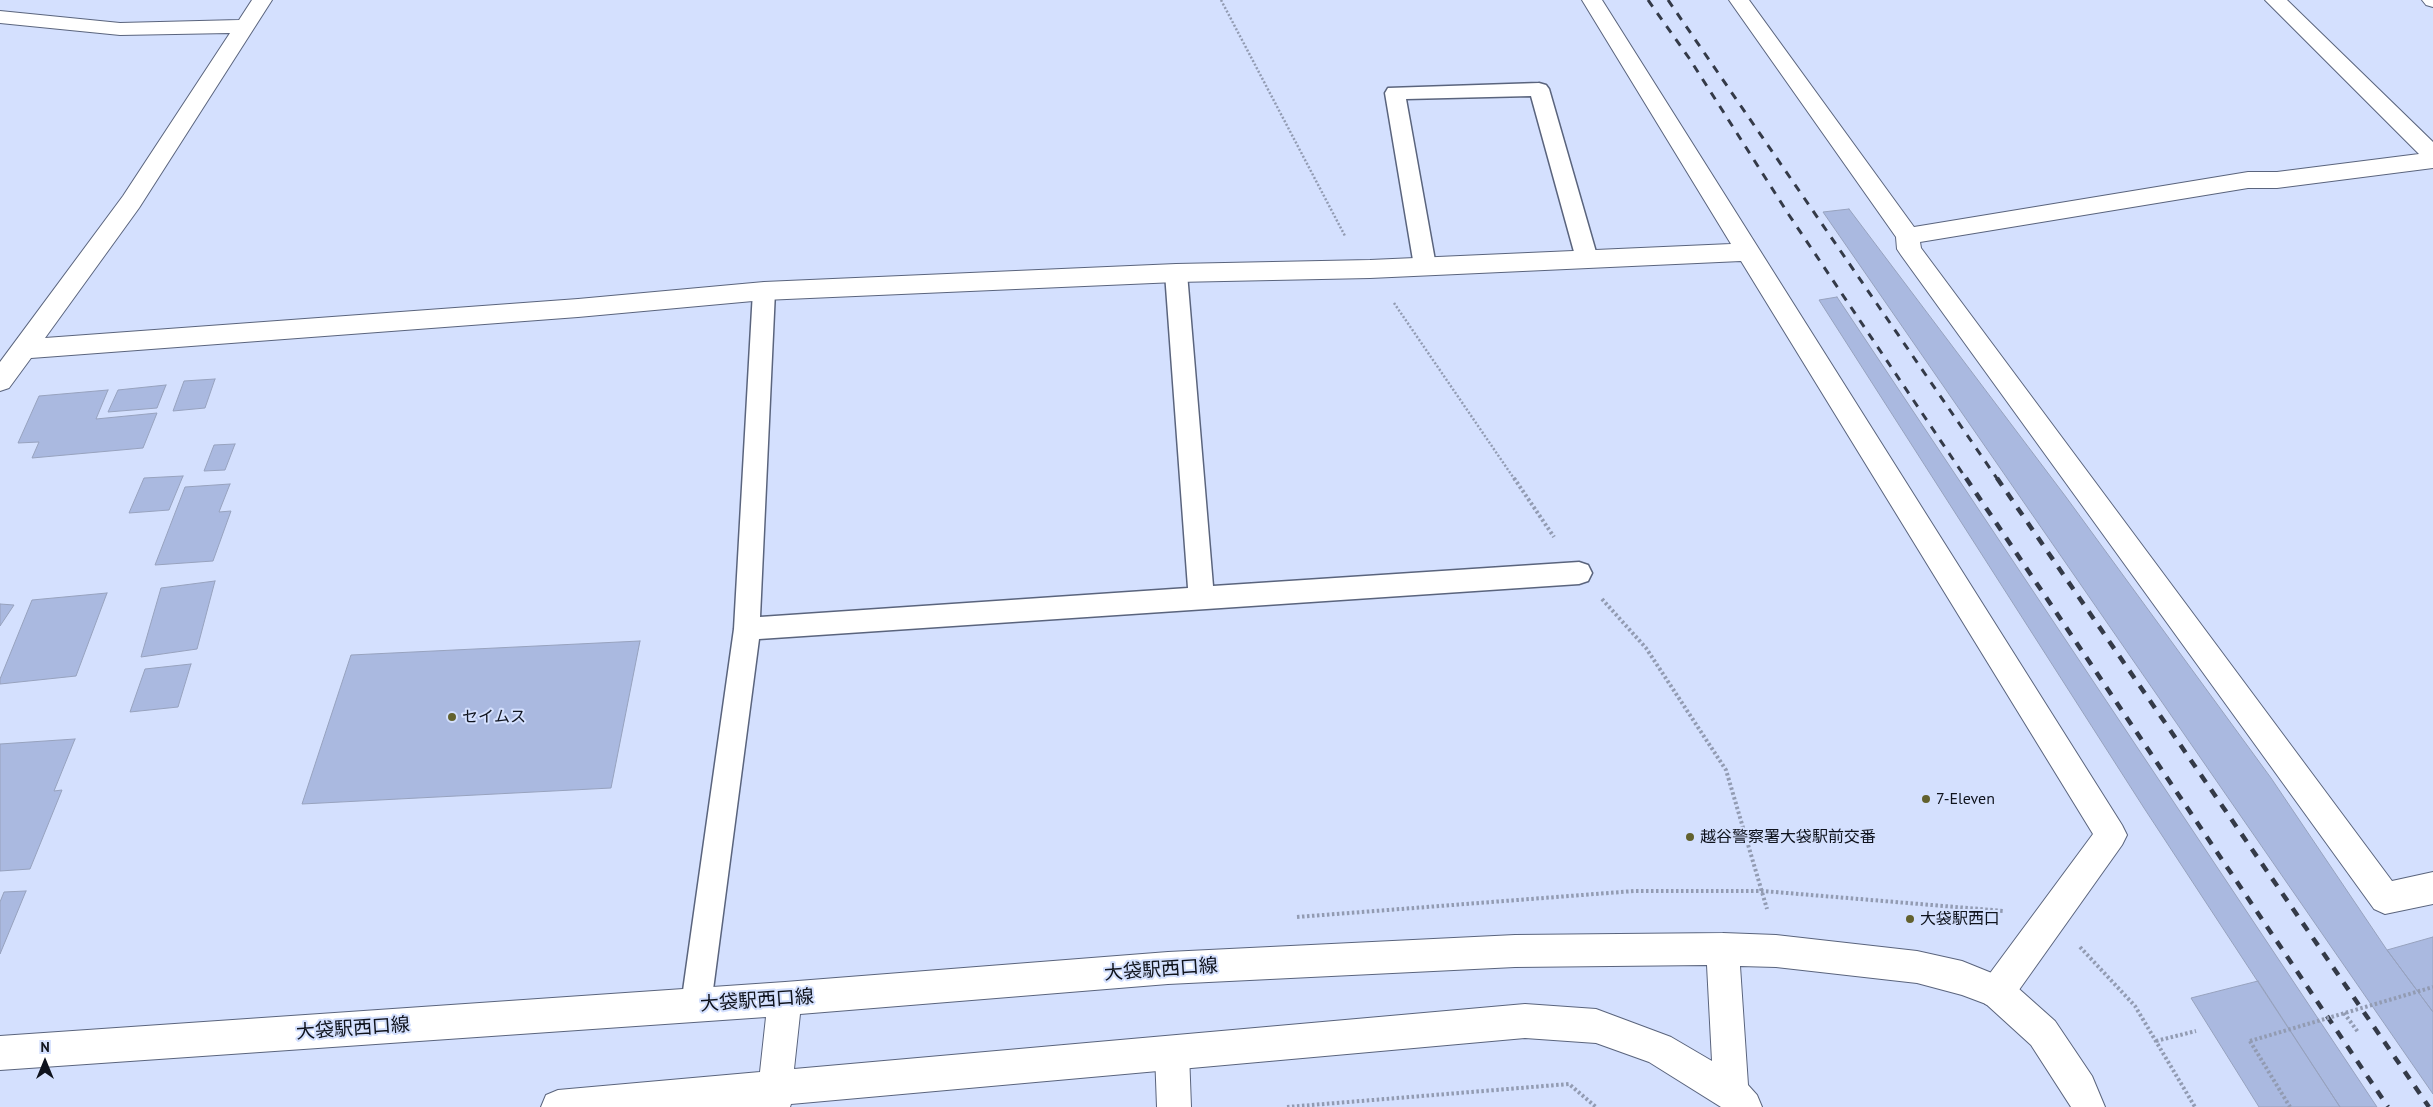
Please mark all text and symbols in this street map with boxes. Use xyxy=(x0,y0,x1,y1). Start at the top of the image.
place label: セイムス xyxy=(462,707,526,727)
marker: セイムス xyxy=(446,711,458,723)
place label: 7-Eleven xyxy=(1936,789,1995,809)
marker: 7-Eleven xyxy=(1920,793,1932,805)
place label: 越谷警察署大袋駅前交番 xyxy=(1700,827,1876,847)
marker: 越谷警察署大袋駅前交番 xyxy=(1684,831,1696,843)
place label: 大袋駅西口 xyxy=(1920,909,2000,929)
marker: 大袋駅西口 xyxy=(1904,913,1916,925)
street label: 大袋駅西口線 xyxy=(1103,955,1219,985)
street label: 大袋駅西口線 xyxy=(699,986,815,1016)
street label: 大袋駅西口線 xyxy=(295,1014,411,1044)
north arrow xyxy=(20,1037,70,1087)
text: N xyxy=(40,1038,50,1056)

